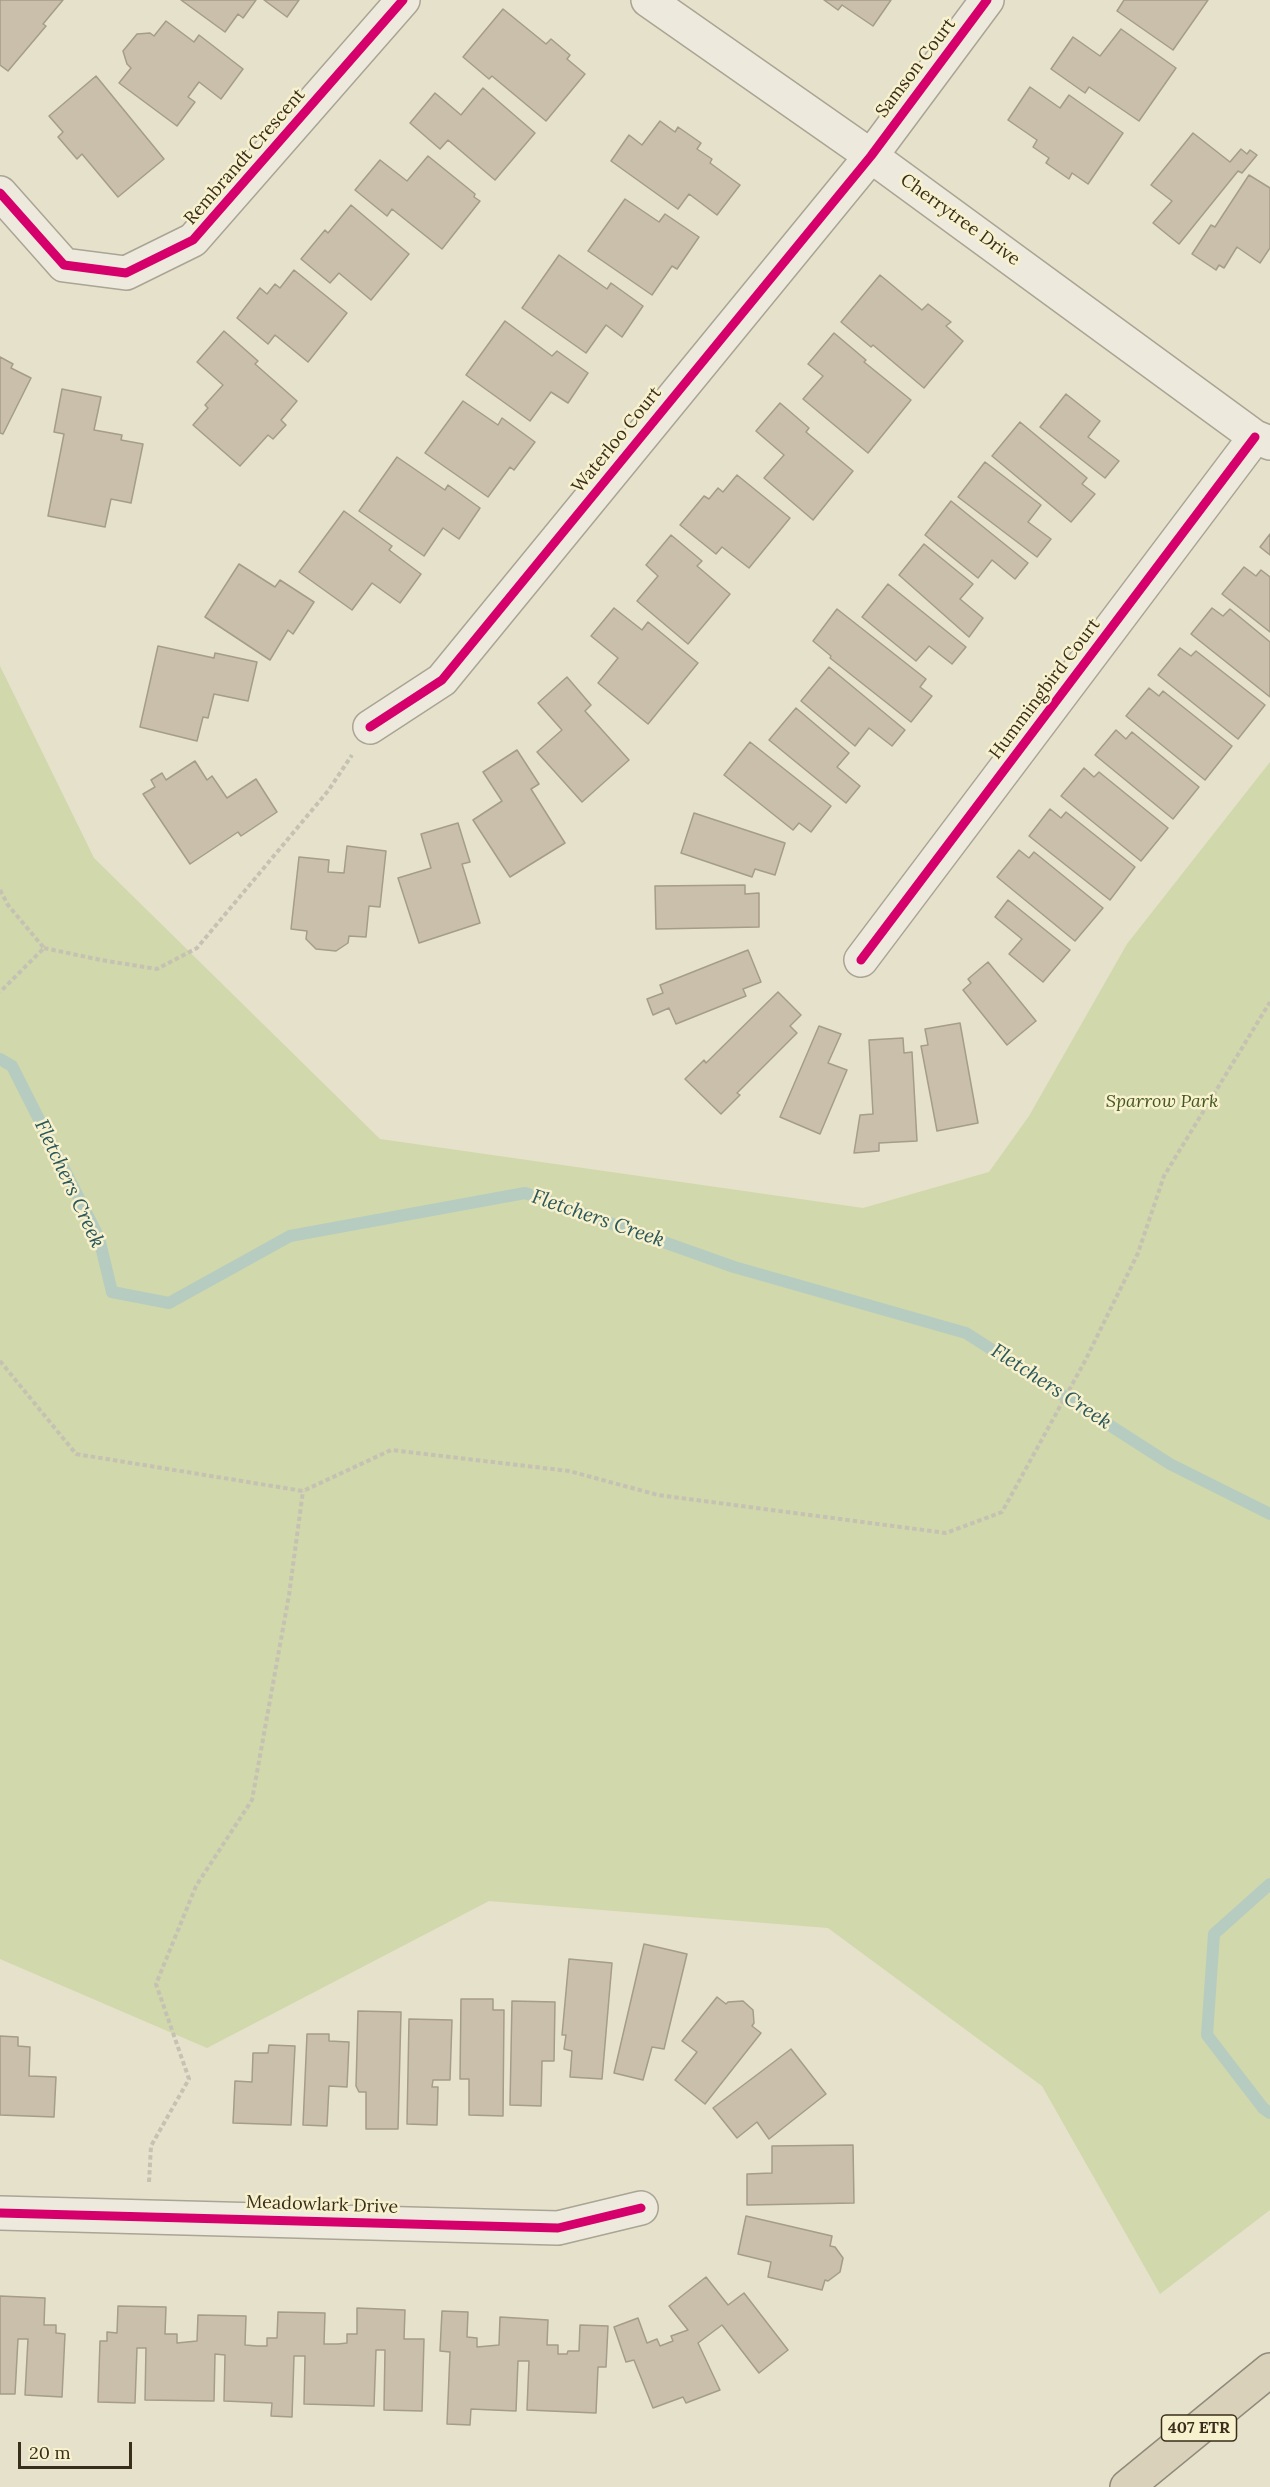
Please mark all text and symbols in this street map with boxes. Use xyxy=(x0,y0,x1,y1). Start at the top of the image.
street label: Samson Court xyxy=(872,14,960,122)
street label: Rembrandt Crescent xyxy=(180,85,310,229)
street label: Cherrytree Drive xyxy=(896,169,1024,271)
street label: Waterloo Court xyxy=(568,383,666,497)
street label: Hummingbird Court xyxy=(985,614,1105,764)
park label: Sparrow Park xyxy=(1106,1091,1218,1113)
water label: Fletchers Creek xyxy=(29,1116,109,1252)
water label: Fletchers Creek xyxy=(529,1185,667,1253)
water label: Fletchers Creek xyxy=(986,1339,1116,1435)
street label: Meadowlark Drive xyxy=(246,2192,398,2218)
road number: 407 ETR xyxy=(1162,2415,1236,2441)
scale bar xyxy=(21,2430,135,2468)
text: 20 m xyxy=(29,2441,71,2464)

